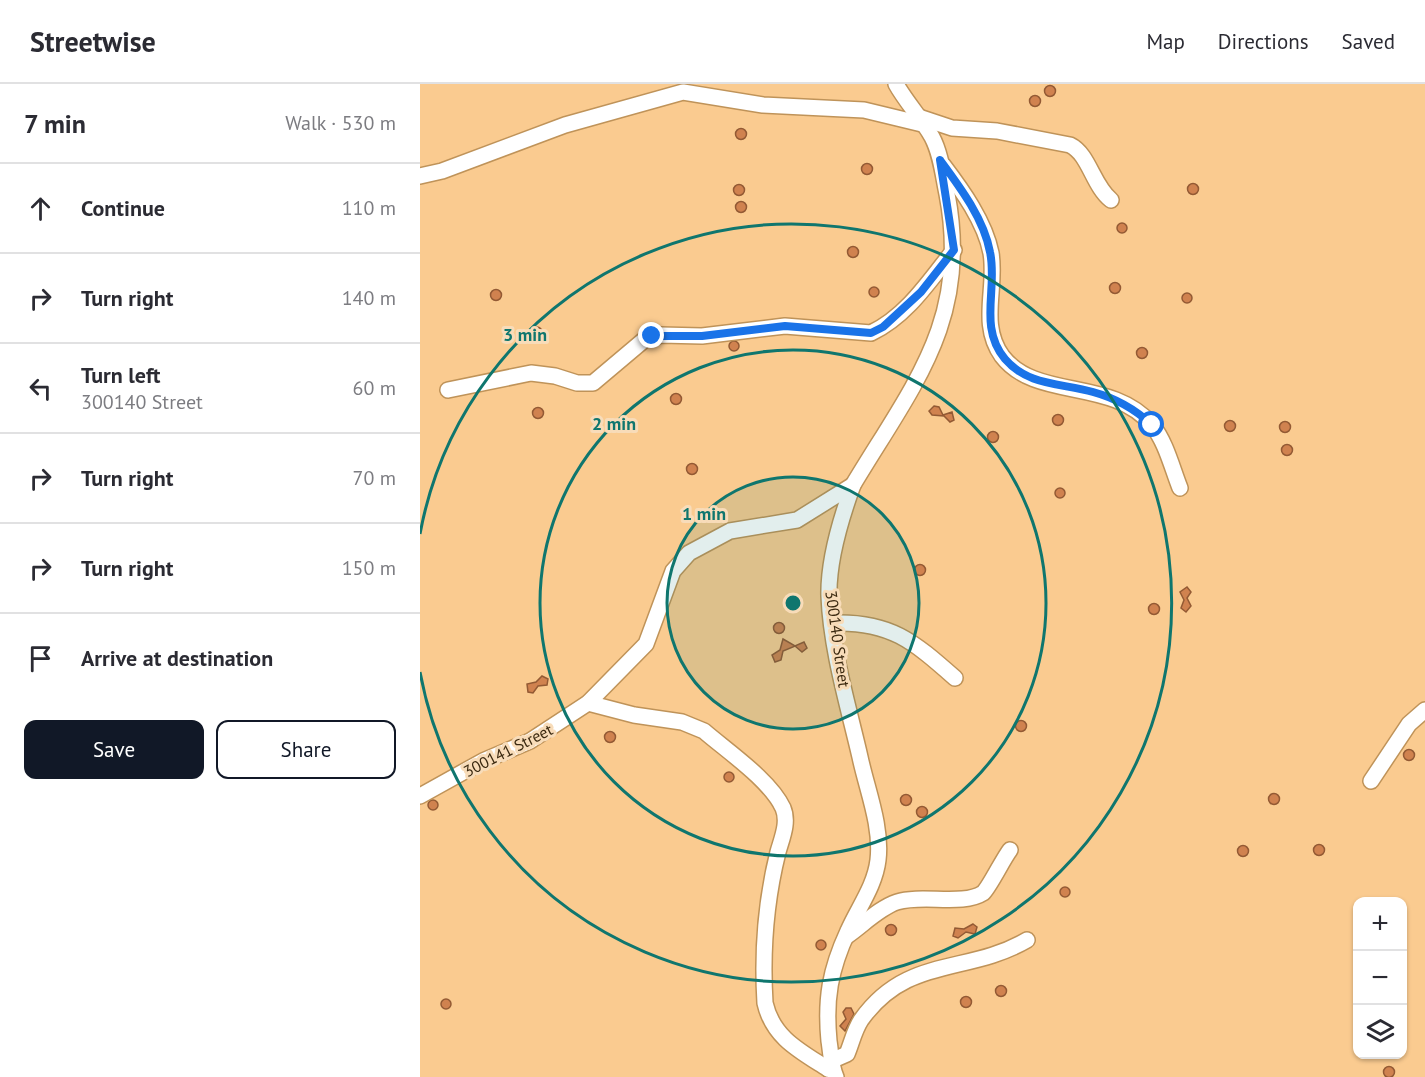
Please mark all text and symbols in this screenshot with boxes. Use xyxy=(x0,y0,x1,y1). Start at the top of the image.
text: Streetwise xyxy=(30,23,156,60)
text: Map xyxy=(1146,28,1185,55)
text: Directions xyxy=(1218,28,1309,55)
text: Saved xyxy=(1342,28,1395,55)
text: 7 min xyxy=(24,107,86,140)
text: Walk · 530 m xyxy=(285,110,396,136)
icon: ahead xyxy=(24,192,57,225)
text: Continue xyxy=(81,194,165,222)
text: 110 m xyxy=(342,195,396,221)
icon: right xyxy=(24,282,57,315)
text: Turn right xyxy=(81,284,173,312)
text: 140 m xyxy=(342,285,396,311)
route end xyxy=(638,322,664,348)
text: 3 min xyxy=(503,323,547,346)
text: Turn left xyxy=(81,361,161,389)
icon: left xyxy=(24,372,57,405)
text: 60 m xyxy=(353,375,396,401)
text: 300140 Street xyxy=(81,389,203,415)
route start xyxy=(1138,411,1164,437)
text: 2 min xyxy=(592,412,636,435)
icon: right xyxy=(24,462,57,495)
text: Turn right xyxy=(81,464,173,492)
text: 70 m xyxy=(353,465,396,491)
text: 1 min xyxy=(682,502,726,525)
icon: right xyxy=(24,552,57,585)
text: Turn right xyxy=(81,554,173,582)
text: 150 m xyxy=(342,555,396,581)
street label: 300140 Street xyxy=(821,589,855,689)
centre of rings xyxy=(783,593,803,613)
icon: arrive xyxy=(24,642,57,675)
text: Arrive at destination xyxy=(81,644,273,672)
street label: 300141 Street xyxy=(460,719,556,781)
button: Save xyxy=(24,720,204,779)
button: Share xyxy=(216,720,396,779)
map controls xyxy=(1353,897,1407,1059)
button: + xyxy=(1353,897,1407,951)
button: − xyxy=(1353,951,1407,1005)
button: layers xyxy=(1353,1005,1407,1059)

